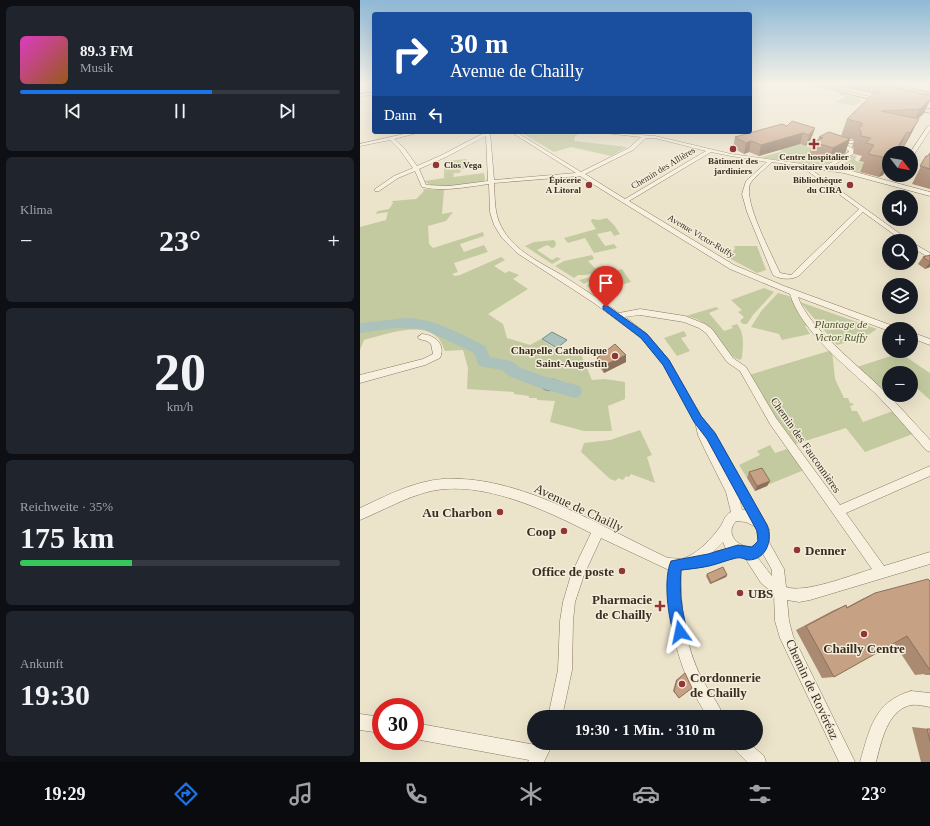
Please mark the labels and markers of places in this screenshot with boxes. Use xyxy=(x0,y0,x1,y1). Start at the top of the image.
marker: Centre hospitalier universitaire vaudois xyxy=(808,138,820,150)
marker: Bâtiment des jardiniers xyxy=(728,144,738,154)
place label: Centre hospitalier universitaire vaudois xyxy=(774,152,855,172)
place label: Bâtiment des jardiniers xyxy=(708,156,759,176)
marker: Clos Vega xyxy=(431,160,441,170)
place label: Clos Vega xyxy=(444,160,482,170)
place label: Épicerie A Litoral xyxy=(546,175,581,195)
place label: Bibliothèque du CIRA xyxy=(793,175,842,195)
marker: Épicerie A Litoral xyxy=(584,180,594,190)
marker: Bibliothèque du CIRA xyxy=(845,180,855,190)
pin xyxy=(589,266,623,307)
place label: Chapelle Catholique Saint-Augustin xyxy=(511,344,607,369)
marker: Chapelle Catholique Saint-Augustin xyxy=(610,351,620,361)
place label: Au Charbon xyxy=(422,505,493,520)
marker: Au Charbon xyxy=(495,507,505,517)
place label: Coop xyxy=(526,524,556,539)
marker: Coop xyxy=(559,526,569,536)
place label: Denner xyxy=(805,543,846,558)
marker: Denner xyxy=(792,545,802,555)
place label: Office de poste xyxy=(532,564,614,579)
marker: Office de poste xyxy=(617,566,627,576)
place label: UBS xyxy=(748,586,773,601)
marker: UBS xyxy=(735,588,745,598)
place label: Pharmacie de Chailly xyxy=(592,592,652,622)
marker: Pharmacie de Chailly xyxy=(655,601,665,611)
marker: Chailly Centre xyxy=(859,629,869,639)
place label: Chailly Centre xyxy=(823,641,905,656)
place label: Cordonnerie de Chailly xyxy=(690,670,761,700)
marker: Cordonnerie de Chailly xyxy=(677,679,687,689)

